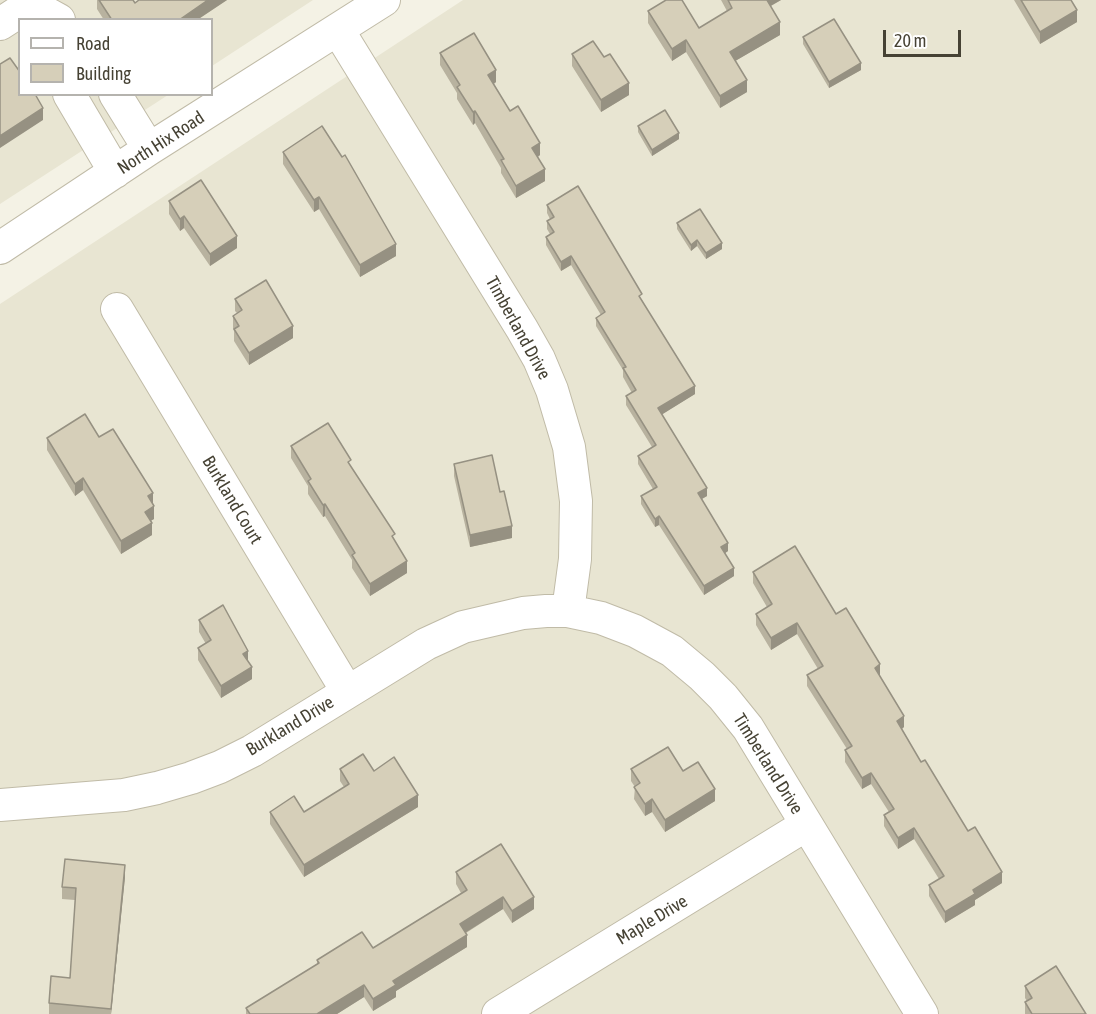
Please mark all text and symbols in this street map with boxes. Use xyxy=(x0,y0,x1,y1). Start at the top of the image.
legend xyxy=(18,18,213,96)
scale bar xyxy=(886,18,964,56)
text: 20 m xyxy=(894,30,926,51)
text: Road xyxy=(76,33,110,54)
text: Building xyxy=(76,63,131,84)
street label: North Hix Road xyxy=(113,107,209,179)
street label: Timberland Drive xyxy=(481,273,555,383)
street label: Burkland Court xyxy=(197,452,267,548)
street label: Burkland Drive xyxy=(242,691,338,761)
street label: Timberland Drive xyxy=(729,710,807,818)
street label: Maple Drive xyxy=(613,890,691,950)

